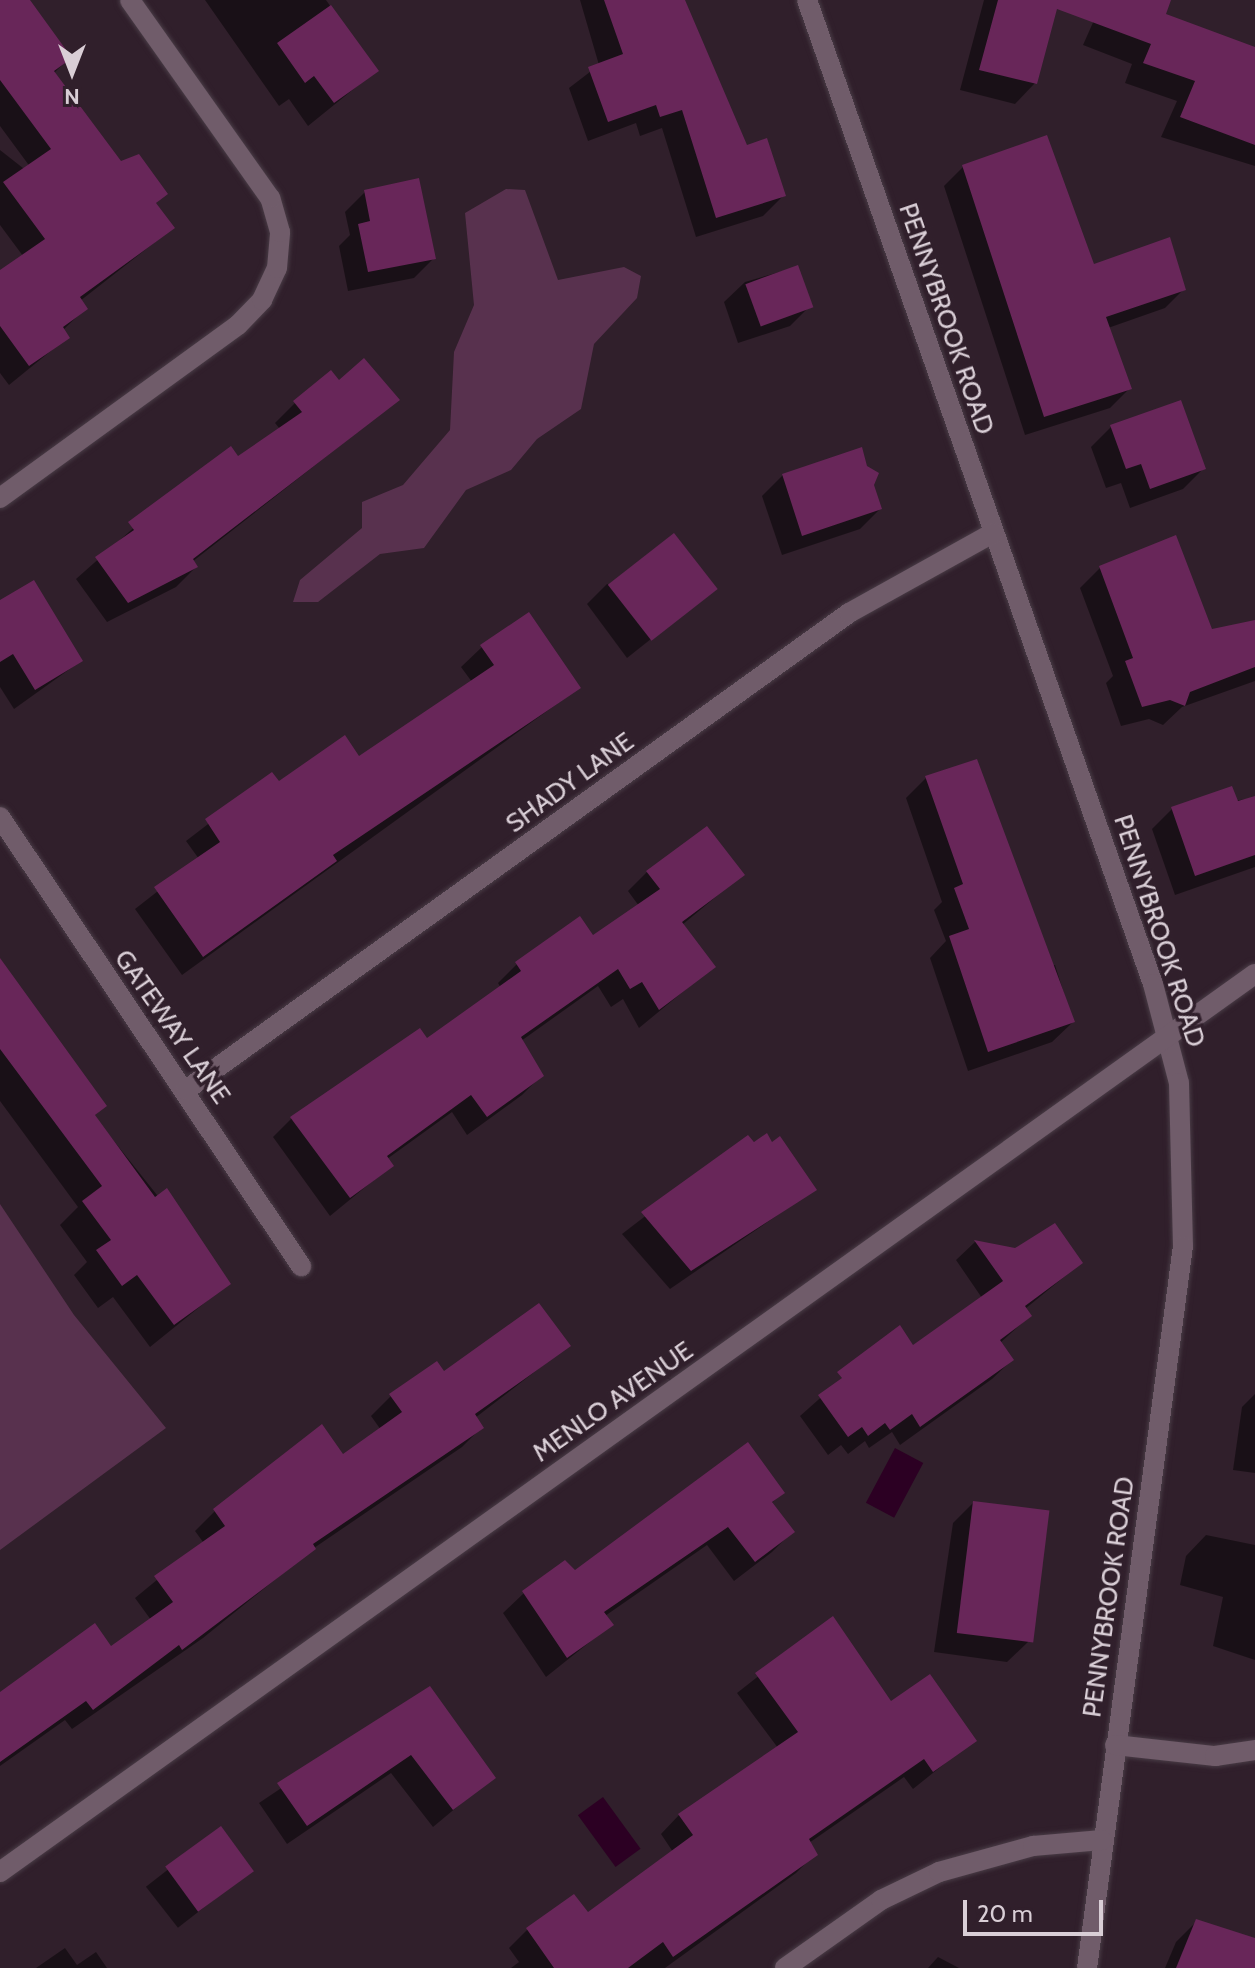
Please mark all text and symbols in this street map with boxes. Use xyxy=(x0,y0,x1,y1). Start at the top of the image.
north arrow xyxy=(32,32,112,112)
text: N xyxy=(64,83,80,110)
street label: PENNYBROOK ROAD xyxy=(892,199,1000,439)
street label: SHADY LANE xyxy=(500,726,640,840)
street label: PENNYBROOK ROAD xyxy=(1107,811,1211,1051)
street label: GATEWAY LANE xyxy=(107,944,237,1110)
street label: MENLO AVENUE xyxy=(527,1335,699,1469)
street label: PENNYBROOK ROAD xyxy=(1077,1475,1141,1719)
scale bar xyxy=(967,1884,1107,1934)
text: 20 m xyxy=(977,1899,1033,1928)

